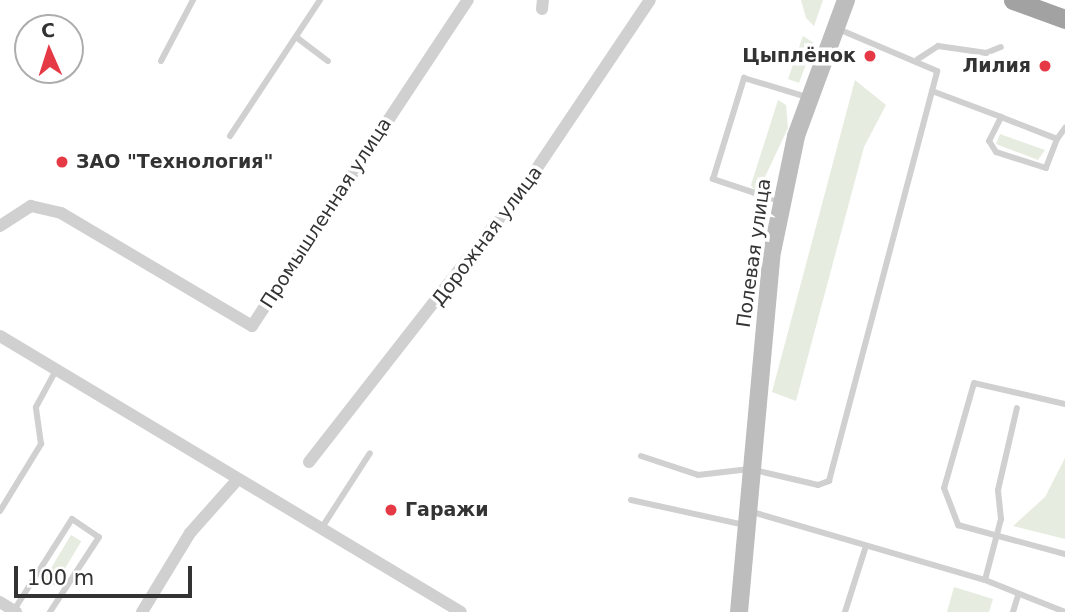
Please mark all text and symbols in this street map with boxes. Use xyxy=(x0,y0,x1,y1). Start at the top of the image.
north arrow xyxy=(14,14,84,84)
text: С xyxy=(40,19,56,41)
place label: Цыплёнок xyxy=(742,45,856,67)
marker: Цыплёнок xyxy=(862,48,878,64)
place label: Лилия xyxy=(962,55,1031,77)
marker: Лилия xyxy=(1037,58,1053,74)
street label: Промышленная улица xyxy=(256,113,396,313)
place label: ЗАО "Технология" xyxy=(76,151,273,173)
marker: ЗАО "Технология" xyxy=(54,154,70,170)
street label: Дорожная улица xyxy=(427,162,547,310)
street label: Полевая улица xyxy=(732,177,776,329)
place label: Гаражи xyxy=(405,499,489,521)
marker: Гаражи xyxy=(383,502,399,518)
scale bar xyxy=(18,552,196,596)
text: 100 m xyxy=(27,566,94,590)

